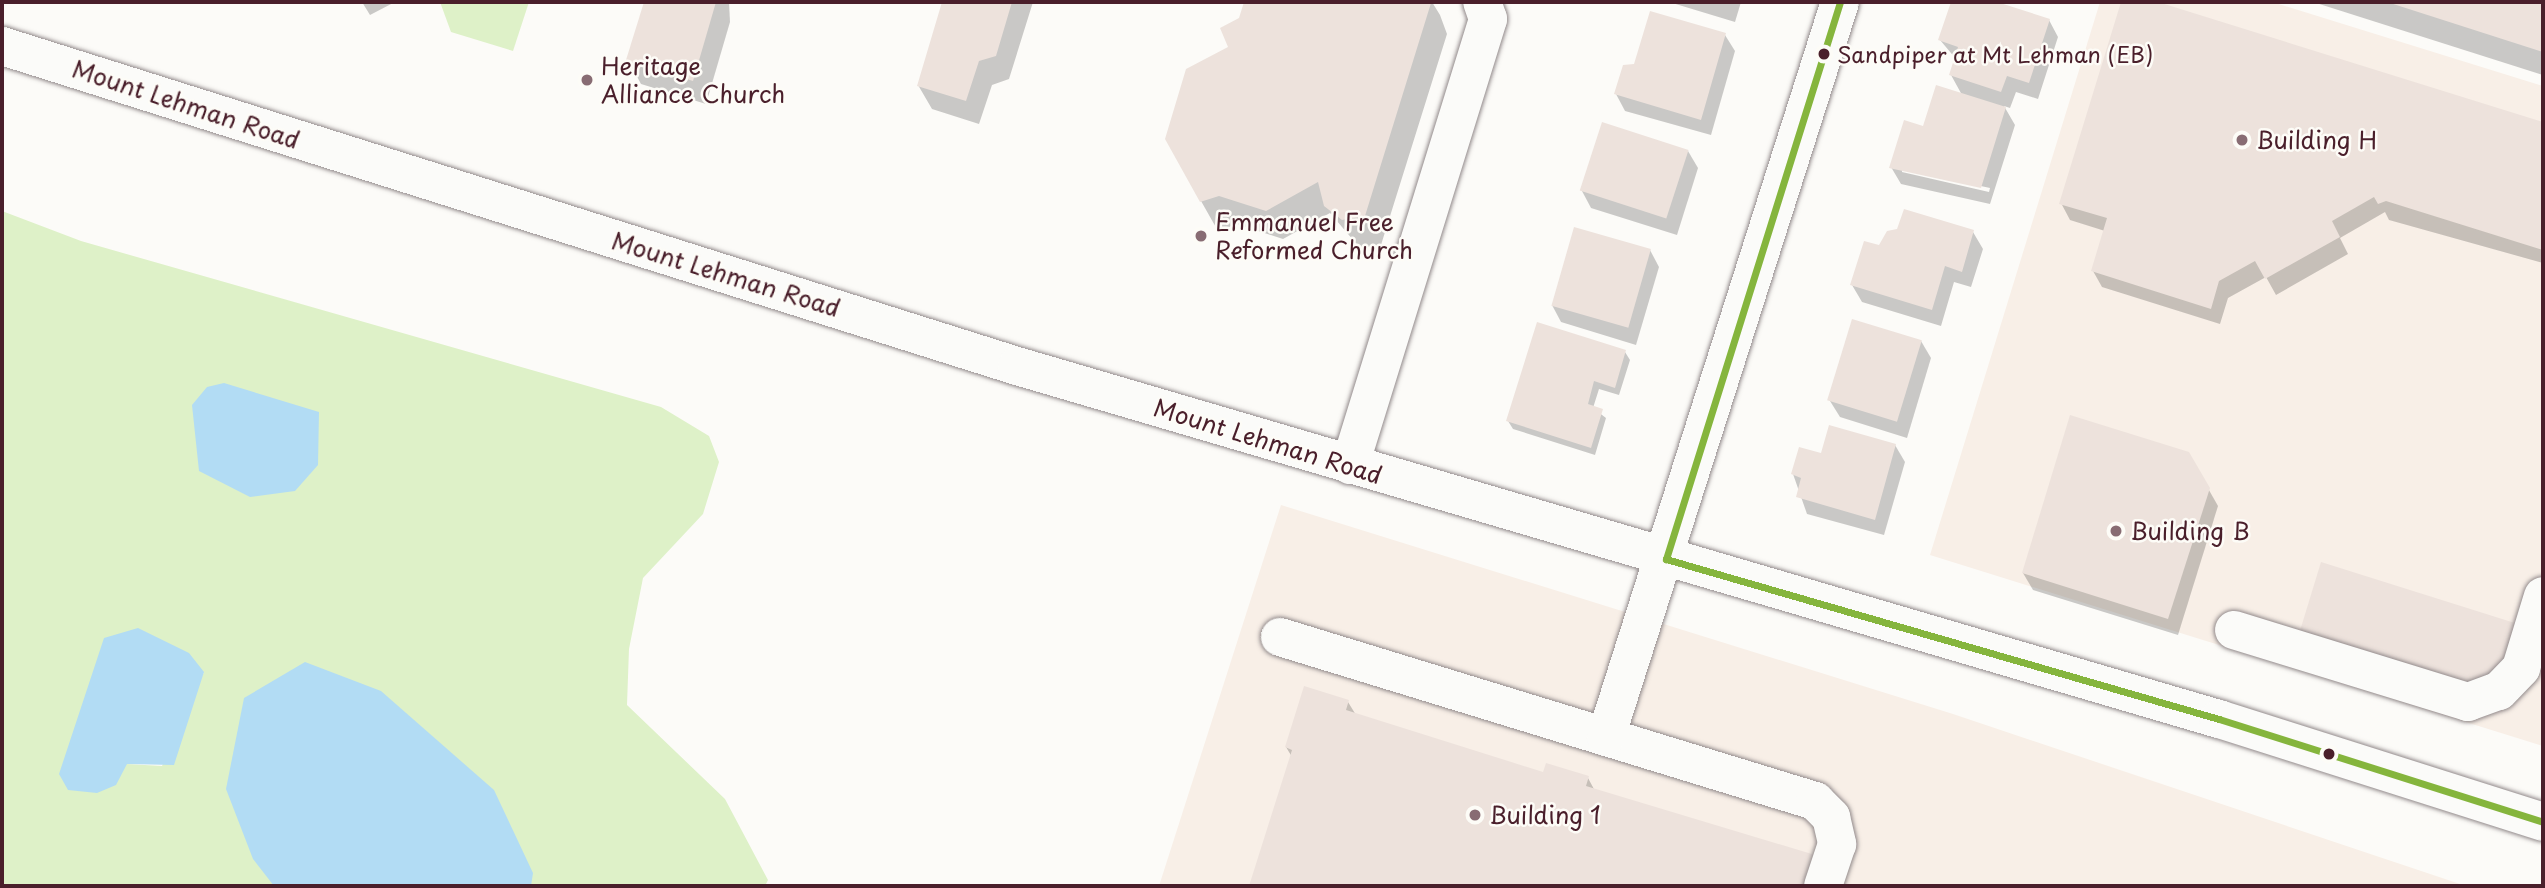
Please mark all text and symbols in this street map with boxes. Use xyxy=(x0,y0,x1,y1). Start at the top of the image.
place label: Sandpiper at Mt Lehman (EB) xyxy=(1837,41,2155,67)
marker: Sandpiper at Mt Lehman (EB) xyxy=(1817,47,1831,61)
place label: Heritage Alliance Church xyxy=(601,52,784,108)
street label: Mount Lehman Road xyxy=(68,53,304,155)
marker: Heritage Alliance Church xyxy=(579,72,595,88)
place label: Building H xyxy=(2256,126,2376,154)
marker: Building H xyxy=(2234,132,2250,148)
place label: Emmanuel Free Reformed Church xyxy=(1215,208,1414,264)
street label: Mount Lehman Road xyxy=(608,225,844,323)
marker: Emmanuel Free Reformed Church xyxy=(1193,228,1209,244)
street label: Mount Lehman Road xyxy=(1150,392,1386,490)
place label: Building B xyxy=(2130,517,2248,545)
marker: Building B xyxy=(2108,523,2124,539)
unlabelled marker xyxy=(2322,747,2336,761)
place label: Building 1 xyxy=(1489,801,1602,829)
marker: Building 1 xyxy=(1467,807,1483,823)

